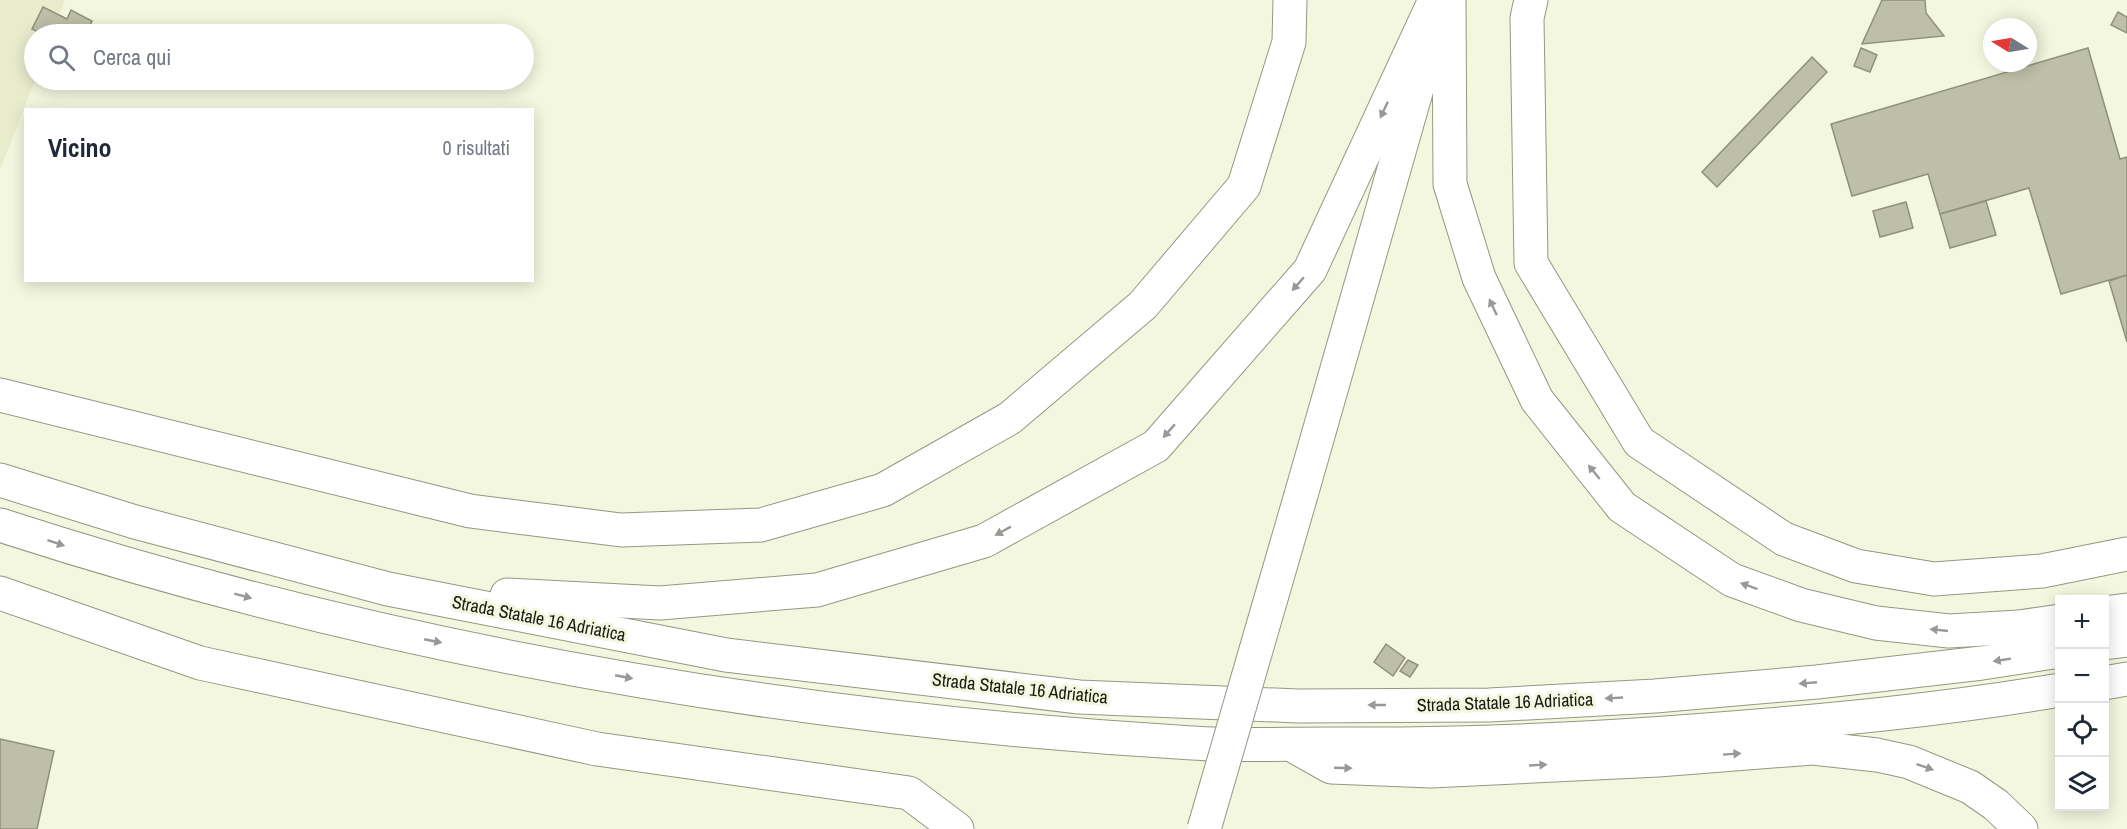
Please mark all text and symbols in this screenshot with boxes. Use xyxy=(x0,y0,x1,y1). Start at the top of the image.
north arrow xyxy=(1983,18,2037,72)
search box xyxy=(24,24,534,90)
icon: search xyxy=(45,41,78,74)
text: Cerca qui xyxy=(93,42,171,72)
one-way arrow xyxy=(1380,102,1389,119)
text: Vicino xyxy=(48,130,112,165)
text: 0 risultati xyxy=(443,134,510,161)
one-way arrow xyxy=(1292,276,1305,291)
one-way arrow xyxy=(1488,299,1497,316)
one-way arrow xyxy=(1163,423,1176,438)
one-way arrow xyxy=(1588,464,1601,480)
one-way arrow xyxy=(994,526,1011,536)
one-way arrow xyxy=(47,539,65,548)
one-way arrow xyxy=(1740,581,1758,591)
street label: Strada Statale 16 Adriatica xyxy=(450,589,628,647)
one-way arrow xyxy=(234,592,252,602)
map controls xyxy=(2055,595,2109,811)
button: + xyxy=(2055,595,2109,649)
one-way arrow xyxy=(1929,625,1948,634)
one-way arrow xyxy=(423,637,442,646)
button: − xyxy=(2055,649,2109,703)
one-way arrow xyxy=(1992,656,2011,665)
street label: Strada Statale 16 Adriatica xyxy=(931,666,1109,710)
one-way arrow xyxy=(615,673,634,682)
one-way arrow xyxy=(1799,678,1818,687)
street label: Strada Statale 16 Adriatica xyxy=(1416,686,1594,718)
one-way arrow xyxy=(1604,694,1623,703)
one-way arrow xyxy=(1367,700,1386,710)
button: locate xyxy=(2055,703,2109,757)
one-way arrow xyxy=(1723,749,1742,759)
button: layers xyxy=(2055,757,2109,811)
one-way arrow xyxy=(1528,761,1547,770)
one-way arrow xyxy=(1333,763,1352,773)
one-way arrow xyxy=(1916,763,1934,773)

